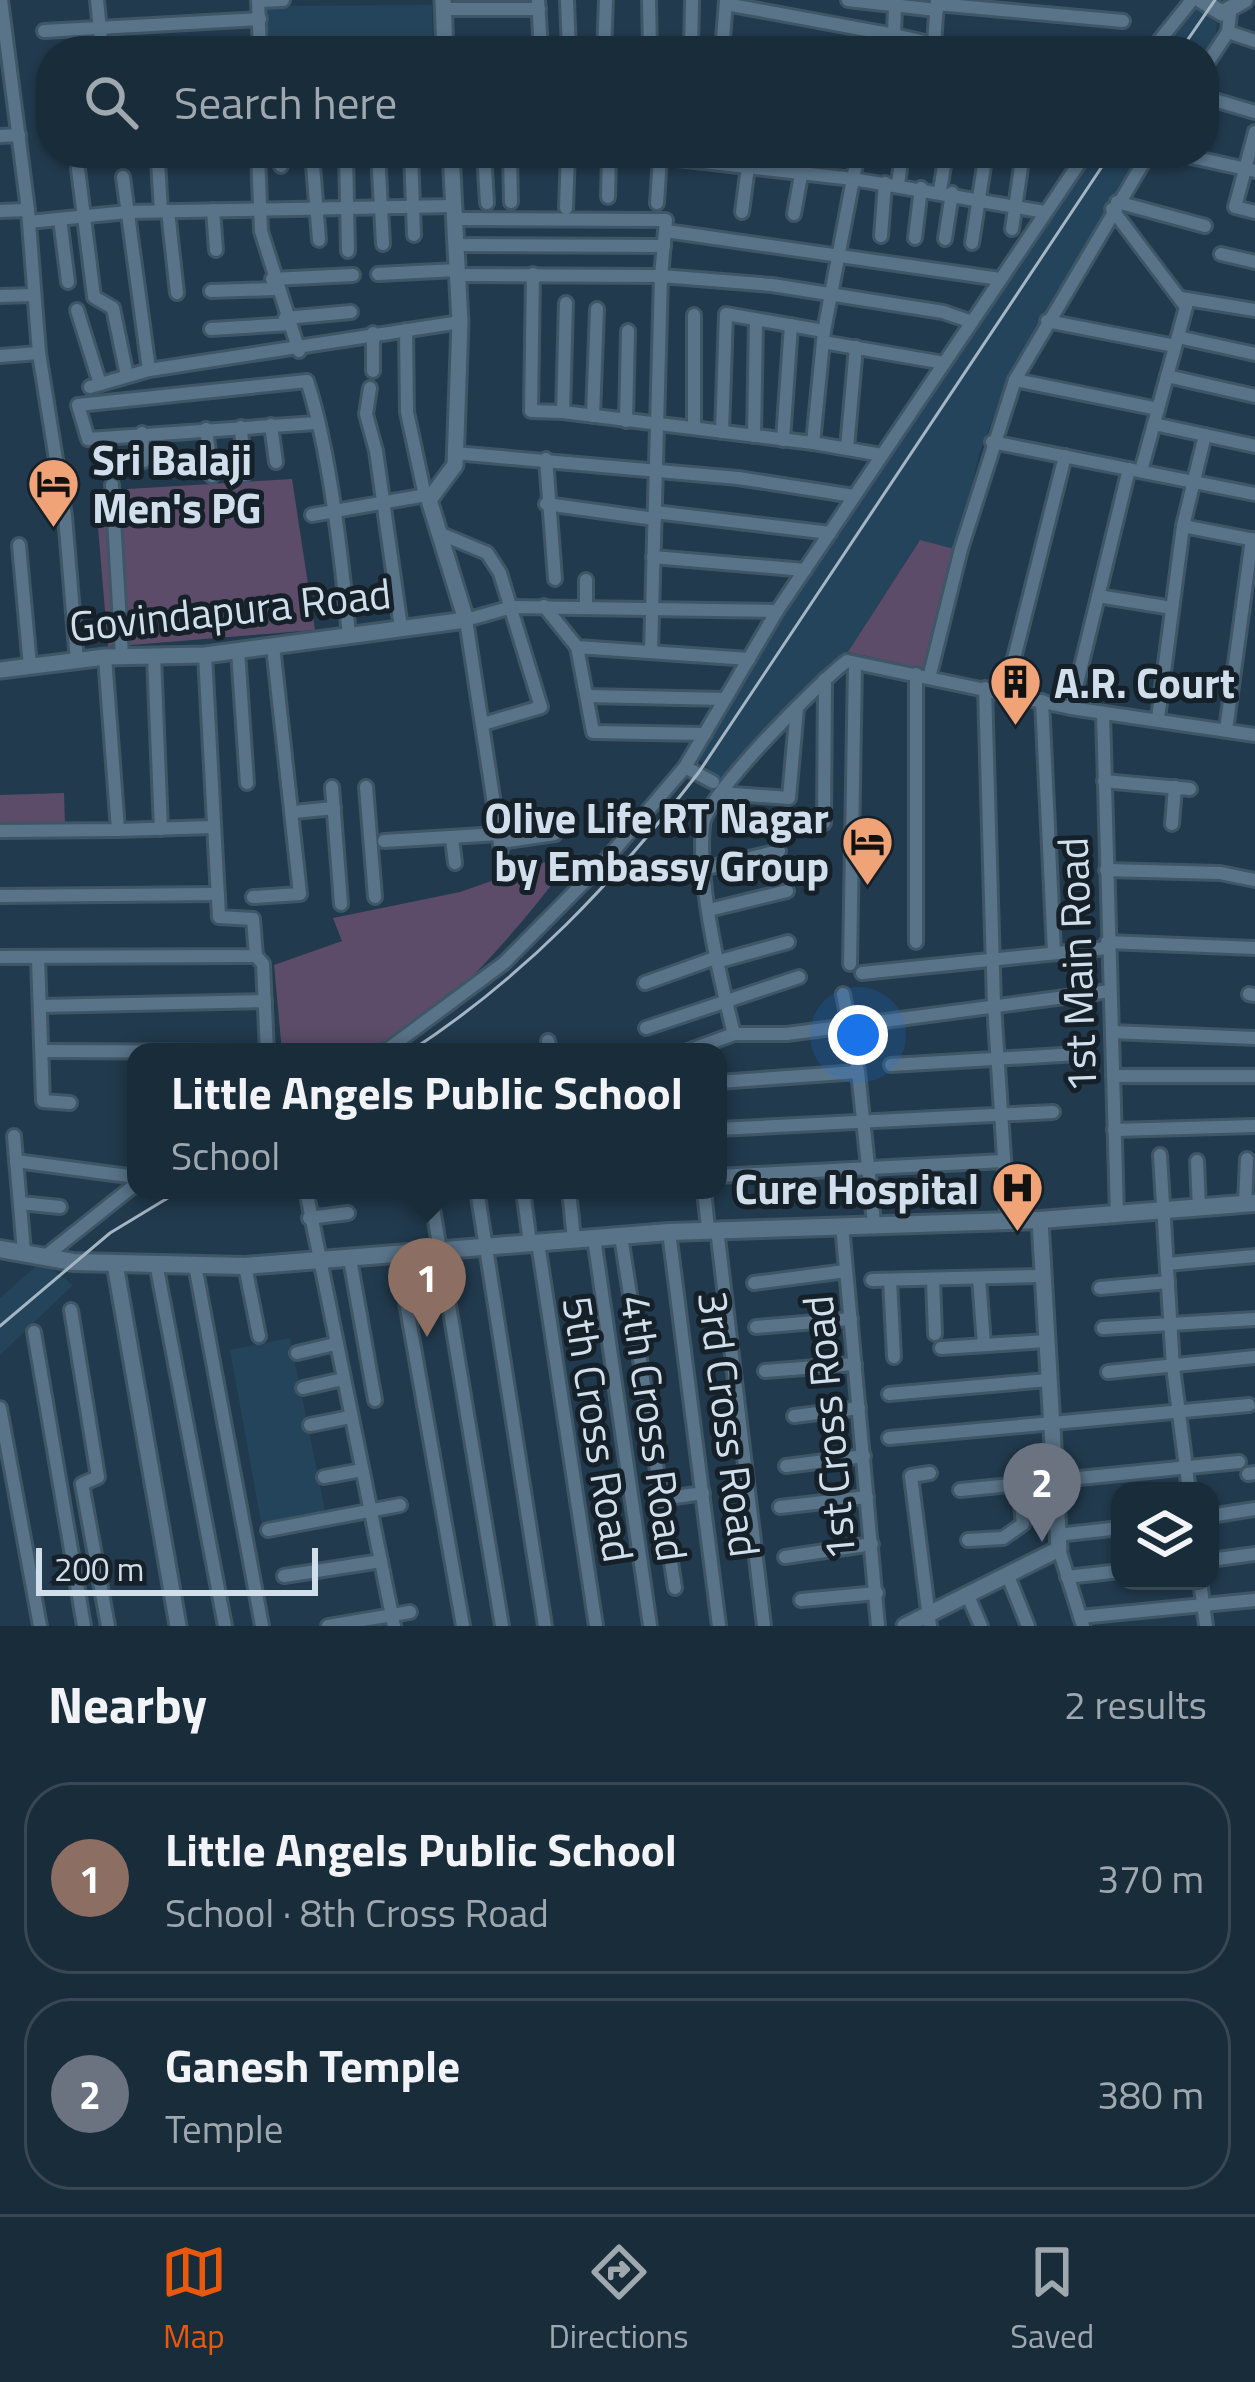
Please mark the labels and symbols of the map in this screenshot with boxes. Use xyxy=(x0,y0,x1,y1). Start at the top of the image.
place label: Sri Balaji Men's PG xyxy=(92,427,262,539)
hotel icon: Sri Balaji Men's PG xyxy=(25,455,81,529)
street label: Govindapura Road xyxy=(66,560,394,658)
place label: A.R. Court xyxy=(1054,650,1235,714)
building icon: A.R. Court xyxy=(987,654,1043,728)
place label: Olive Life RT Nagar by Embassy Group xyxy=(485,785,829,897)
hotel icon: Olive Life RT Nagar by Embassy Group xyxy=(840,813,896,887)
street label: 1st Main Road xyxy=(1040,836,1112,1094)
your location xyxy=(828,1005,888,1065)
place label: Cure Hospital xyxy=(735,1156,979,1220)
hospital icon: Cure Hospital xyxy=(990,1160,1046,1234)
pin: 1 xyxy=(388,1238,466,1337)
street label: 3rd Cross Road xyxy=(682,1288,778,1560)
street label: 4th Cross Road xyxy=(605,1291,705,1565)
street label: 5th Cross Road xyxy=(546,1292,652,1566)
street label: 1st Cross Road xyxy=(785,1293,871,1563)
pin: 2 xyxy=(1003,1443,1081,1542)
scale bar xyxy=(36,1542,318,1595)

